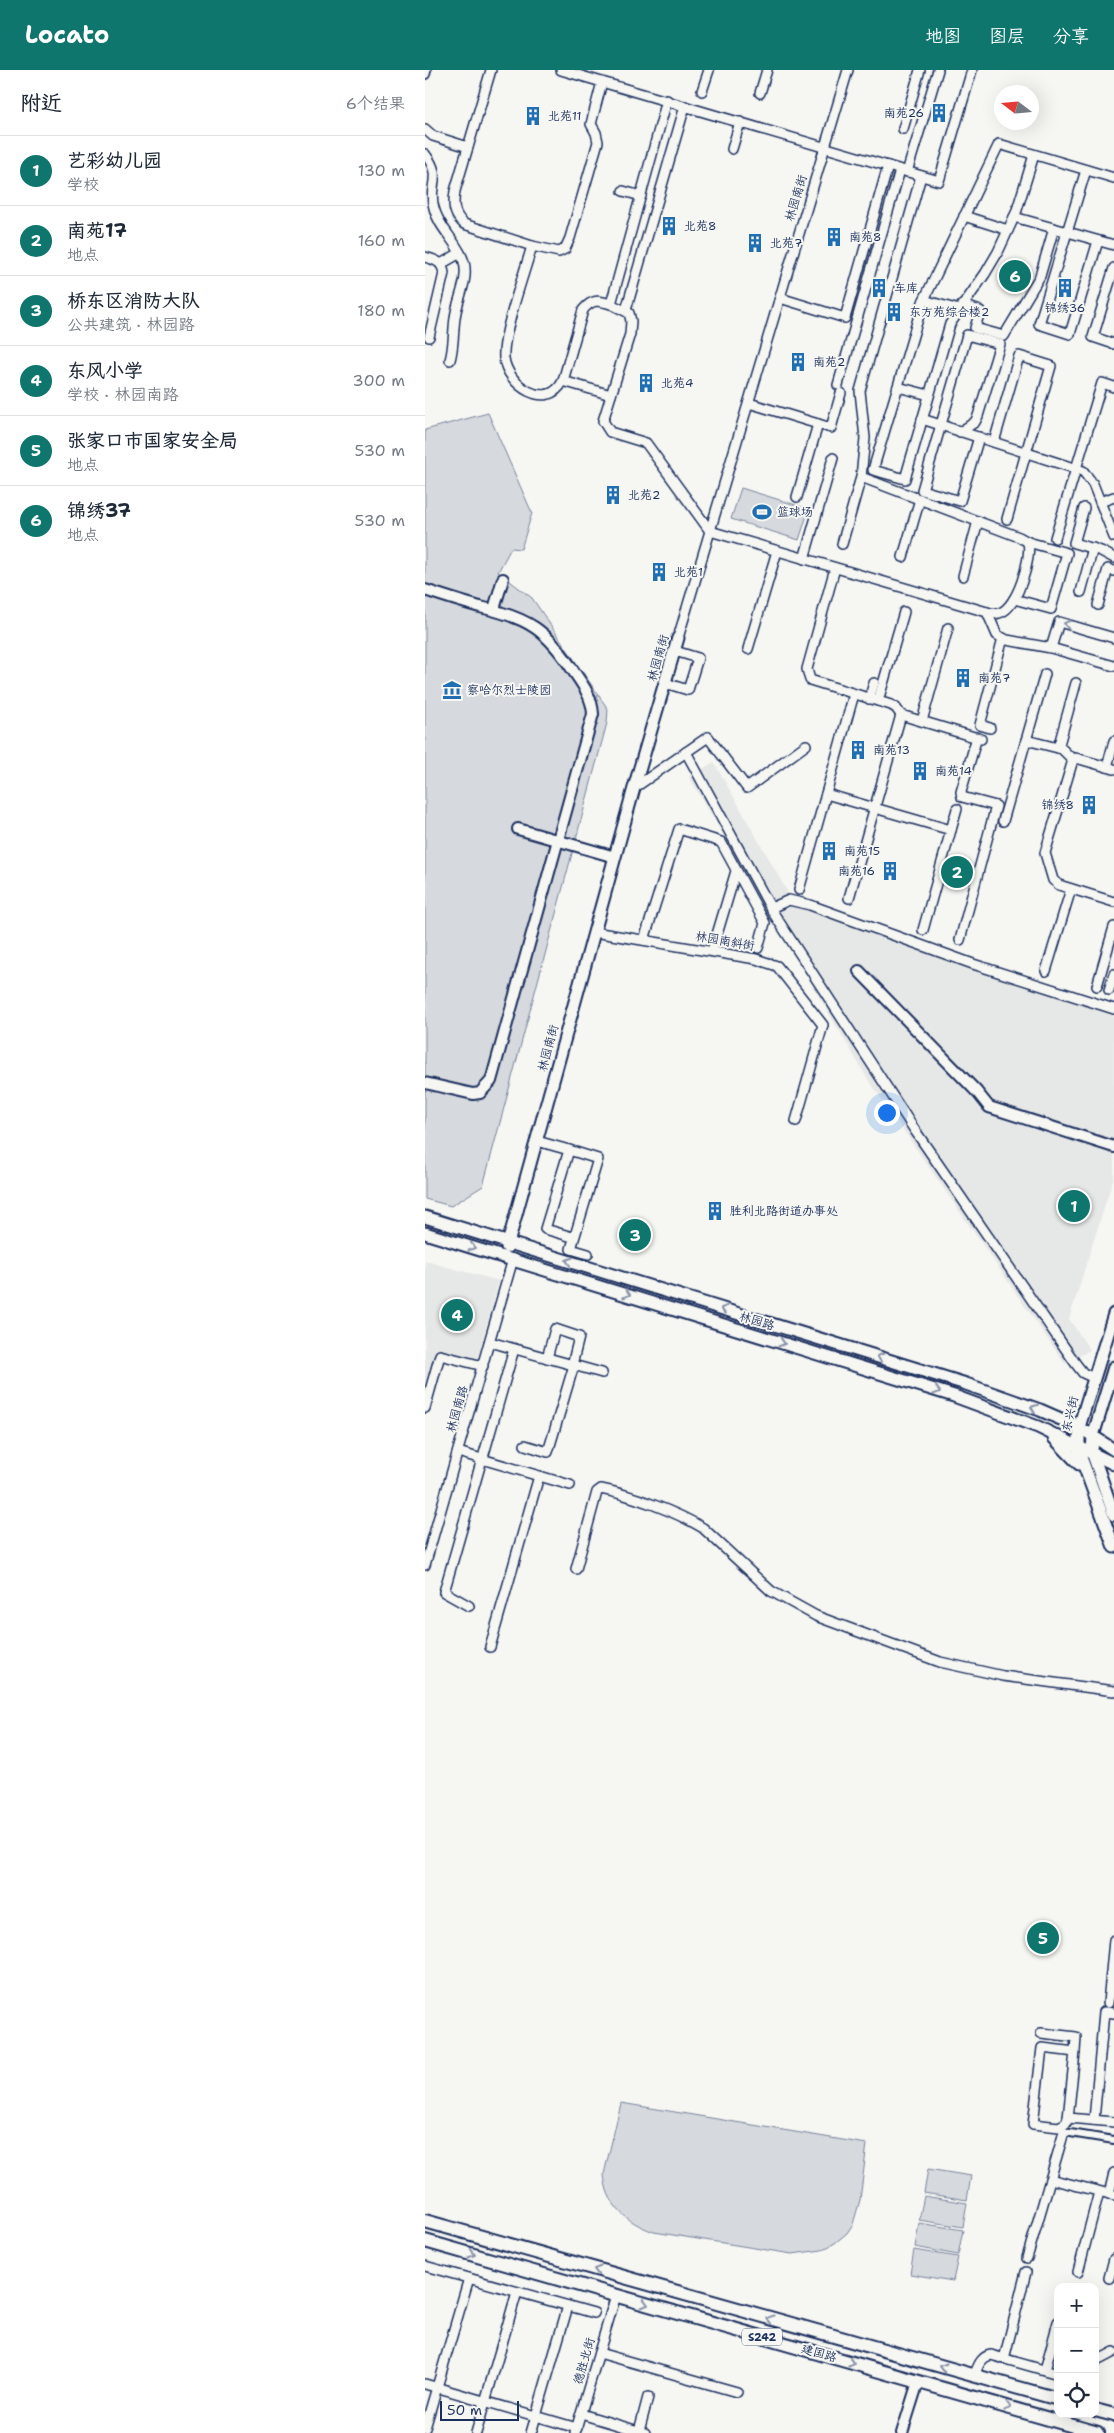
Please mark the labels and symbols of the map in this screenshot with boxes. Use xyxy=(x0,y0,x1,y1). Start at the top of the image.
north arrow xyxy=(994,85,1039,130)
building icon: 南苑26 xyxy=(928,102,950,124)
building icon: 北苑11 xyxy=(522,105,544,127)
place label: 南苑26 xyxy=(884,105,924,121)
place label: 北苑11 xyxy=(548,108,582,124)
street label: 林园南街 xyxy=(781,173,811,223)
building icon: 北苑8 xyxy=(658,215,680,237)
place label: 北苑8 xyxy=(684,218,716,234)
building icon: 南苑8 xyxy=(823,226,845,248)
place label: 南苑8 xyxy=(849,229,881,245)
building icon: 北苑7 xyxy=(744,232,766,254)
place label: 北苑7 xyxy=(770,235,802,251)
pin: 6 xyxy=(999,257,1031,295)
building icon: 车库 xyxy=(868,277,890,299)
building icon: 锦绣36 xyxy=(1054,277,1076,299)
place label: 车库 xyxy=(894,280,918,296)
place label: 锦绣36 xyxy=(1045,300,1085,316)
building icon: 东方苑综合楼2 xyxy=(883,301,905,323)
place label: 东方苑综合楼2 xyxy=(909,304,989,320)
building icon: 南苑2 xyxy=(787,351,809,373)
place label: 南苑2 xyxy=(813,354,845,370)
building icon: 北苑4 xyxy=(635,372,657,394)
place label: 北苑4 xyxy=(661,375,693,391)
building icon: 北苑2 xyxy=(602,484,624,506)
place label: 北苑2 xyxy=(628,487,660,503)
sports icon: 篮球场 xyxy=(751,501,773,523)
place label: 篮球场 xyxy=(777,504,813,520)
building icon: 北苑1 xyxy=(648,561,670,583)
place label: 北苑1 xyxy=(674,564,703,580)
one-way arrow xyxy=(1064,620,1072,630)
street label: 林园南街 xyxy=(644,633,672,683)
building icon: 南苑7 xyxy=(952,667,974,689)
place label: 南苑7 xyxy=(978,670,1010,686)
museum icon: 察哈尔烈士陵园 xyxy=(441,679,463,701)
place label: 察哈尔烈士陵园 xyxy=(467,682,551,698)
building icon: 南苑13 xyxy=(847,739,869,761)
place label: 南苑13 xyxy=(873,742,910,758)
building icon: 南苑14 xyxy=(909,760,931,782)
place label: 南苑14 xyxy=(935,763,972,779)
building icon: 锦绣8 xyxy=(1078,794,1100,816)
place label: 锦绣8 xyxy=(1042,797,1074,813)
building icon: 南苑15 xyxy=(818,840,840,862)
place label: 南苑15 xyxy=(844,843,880,859)
pin: 2 xyxy=(941,853,973,891)
building icon: 南苑16 xyxy=(879,860,901,882)
place label: 南苑16 xyxy=(838,863,875,879)
street label: 林园南斜街 xyxy=(694,928,756,954)
street label: 林园南街 xyxy=(534,1023,562,1073)
your location xyxy=(874,1100,900,1126)
pin: 1 xyxy=(1058,1187,1090,1225)
building icon: 胜利北路街道办事处 xyxy=(704,1200,726,1222)
place label: 胜利北路街道办事处 xyxy=(729,1203,838,1219)
pin: 3 xyxy=(619,1216,651,1254)
one-way arrow xyxy=(467,1241,475,1251)
one-way arrow xyxy=(566,1256,574,1266)
one-way arrow xyxy=(622,1289,631,1299)
pin: 4 xyxy=(441,1296,473,1334)
one-way arrow xyxy=(721,1305,729,1315)
street label: 林园路 xyxy=(737,1308,777,1334)
one-way arrow xyxy=(778,1337,786,1347)
one-way arrow xyxy=(876,1353,884,1363)
street label: 林园南路 xyxy=(443,1384,471,1434)
one-way arrow xyxy=(933,1385,941,1395)
street label: 东兴街 xyxy=(1058,1395,1082,1433)
one-way arrow xyxy=(1030,1404,1039,1414)
pin: 5 xyxy=(1027,1919,1059,1957)
one-way arrow xyxy=(467,2249,475,2259)
one-way arrow xyxy=(593,2265,601,2275)
one-way arrow xyxy=(640,2298,649,2308)
one-way arrow xyxy=(767,2314,775,2324)
road number: S242 xyxy=(742,2328,782,2346)
street label: 德胜北街 xyxy=(570,2336,598,2386)
street label: 建国路 xyxy=(799,2340,839,2366)
one-way arrow xyxy=(847,2357,855,2367)
one-way arrow xyxy=(940,2363,948,2373)
scale bar xyxy=(440,2398,519,2421)
one-way arrow xyxy=(1003,2402,1012,2412)

